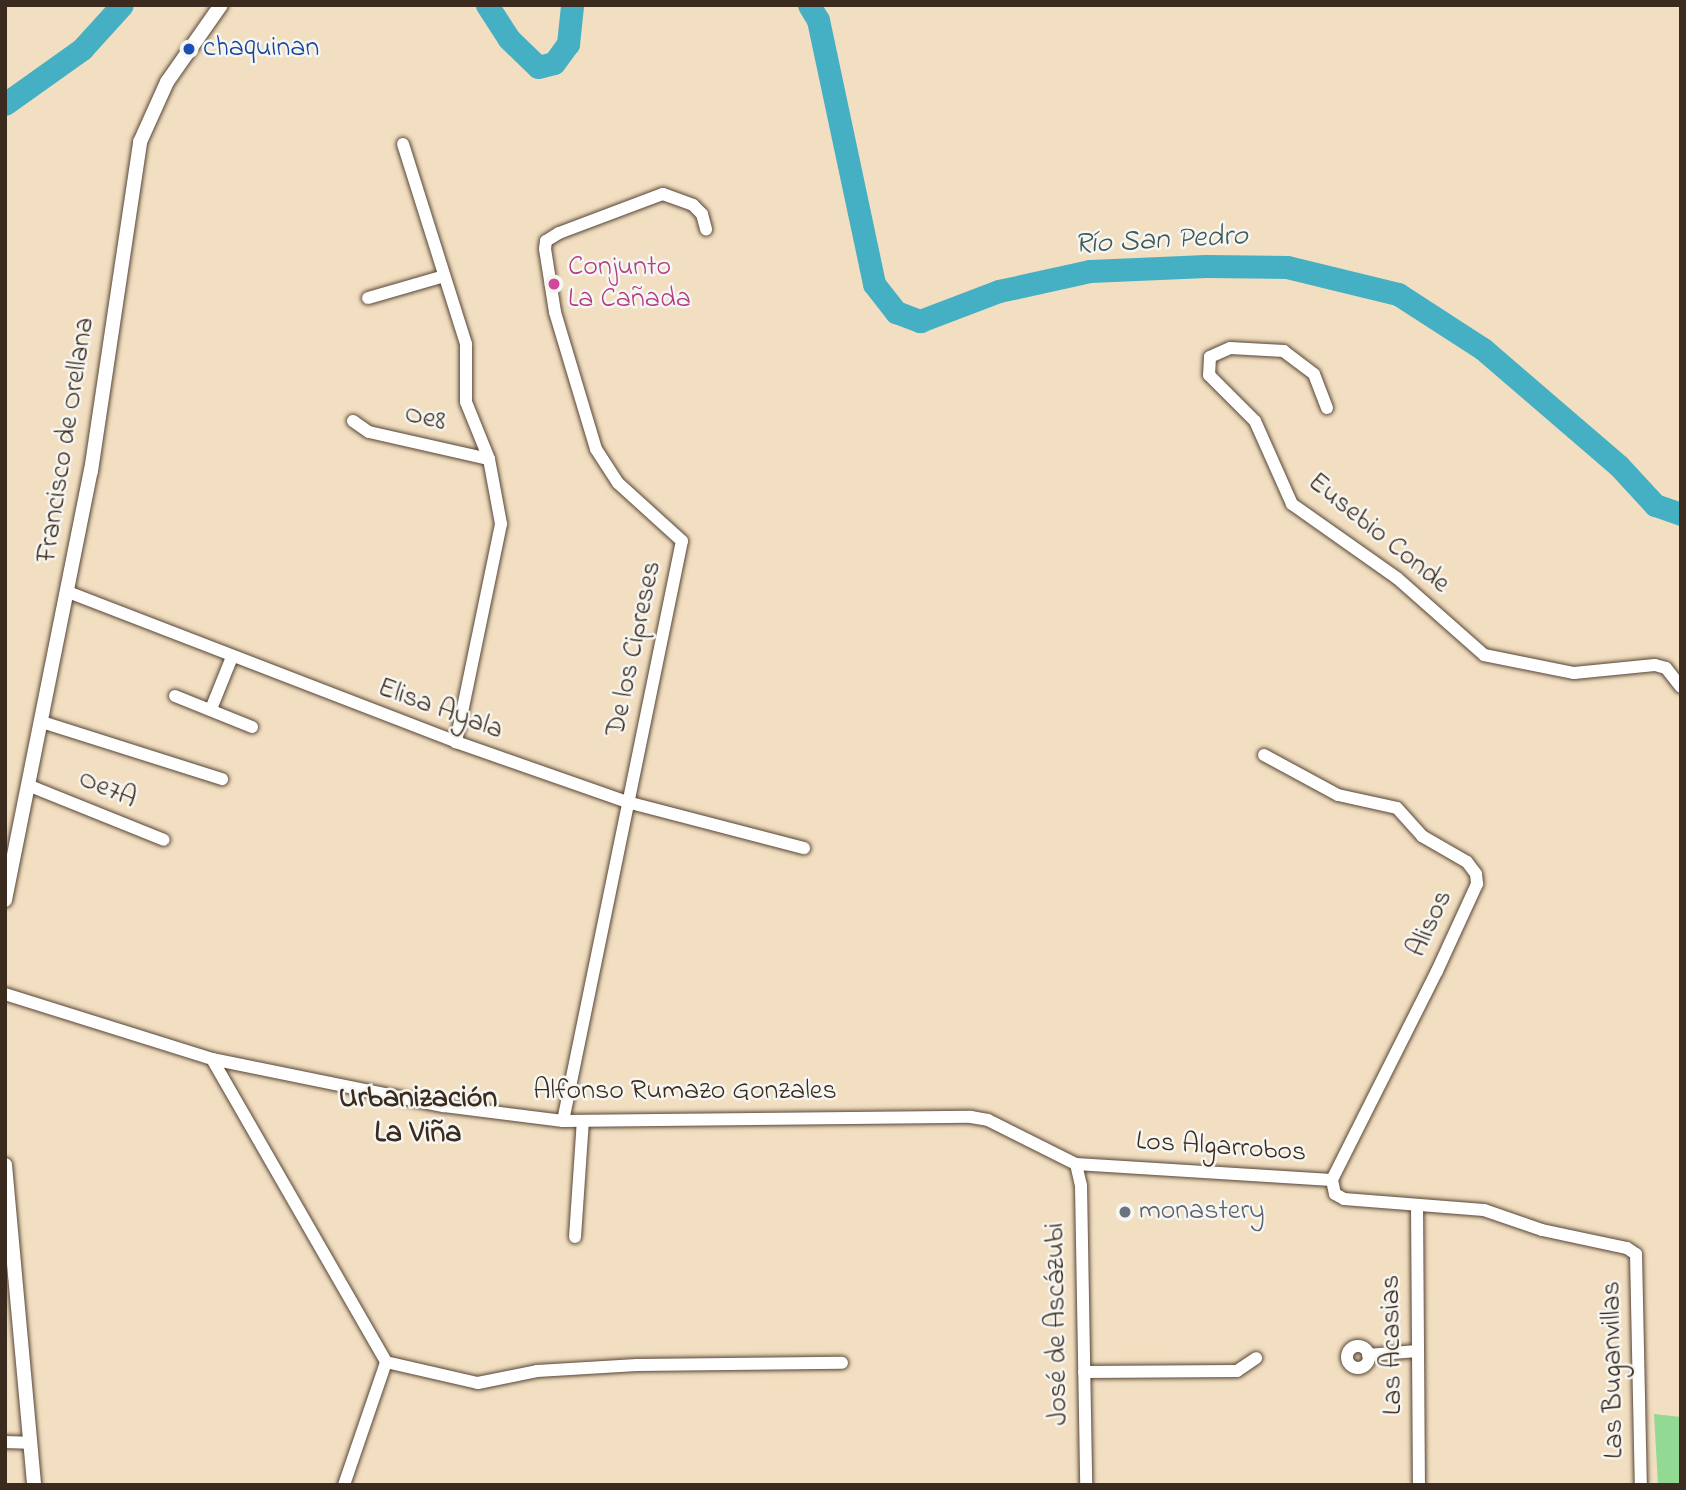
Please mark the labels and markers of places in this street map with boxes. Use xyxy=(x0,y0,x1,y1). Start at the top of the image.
place label: chaquinan xyxy=(203,32,319,66)
marker: chaquinan xyxy=(181,41,197,57)
place label: Conjunto La Cañada xyxy=(568,251,691,317)
marker: Conjunto La Cañada xyxy=(546,276,562,292)
place label: monastery xyxy=(1139,1195,1265,1229)
marker: monastery xyxy=(1117,1204,1133,1220)

